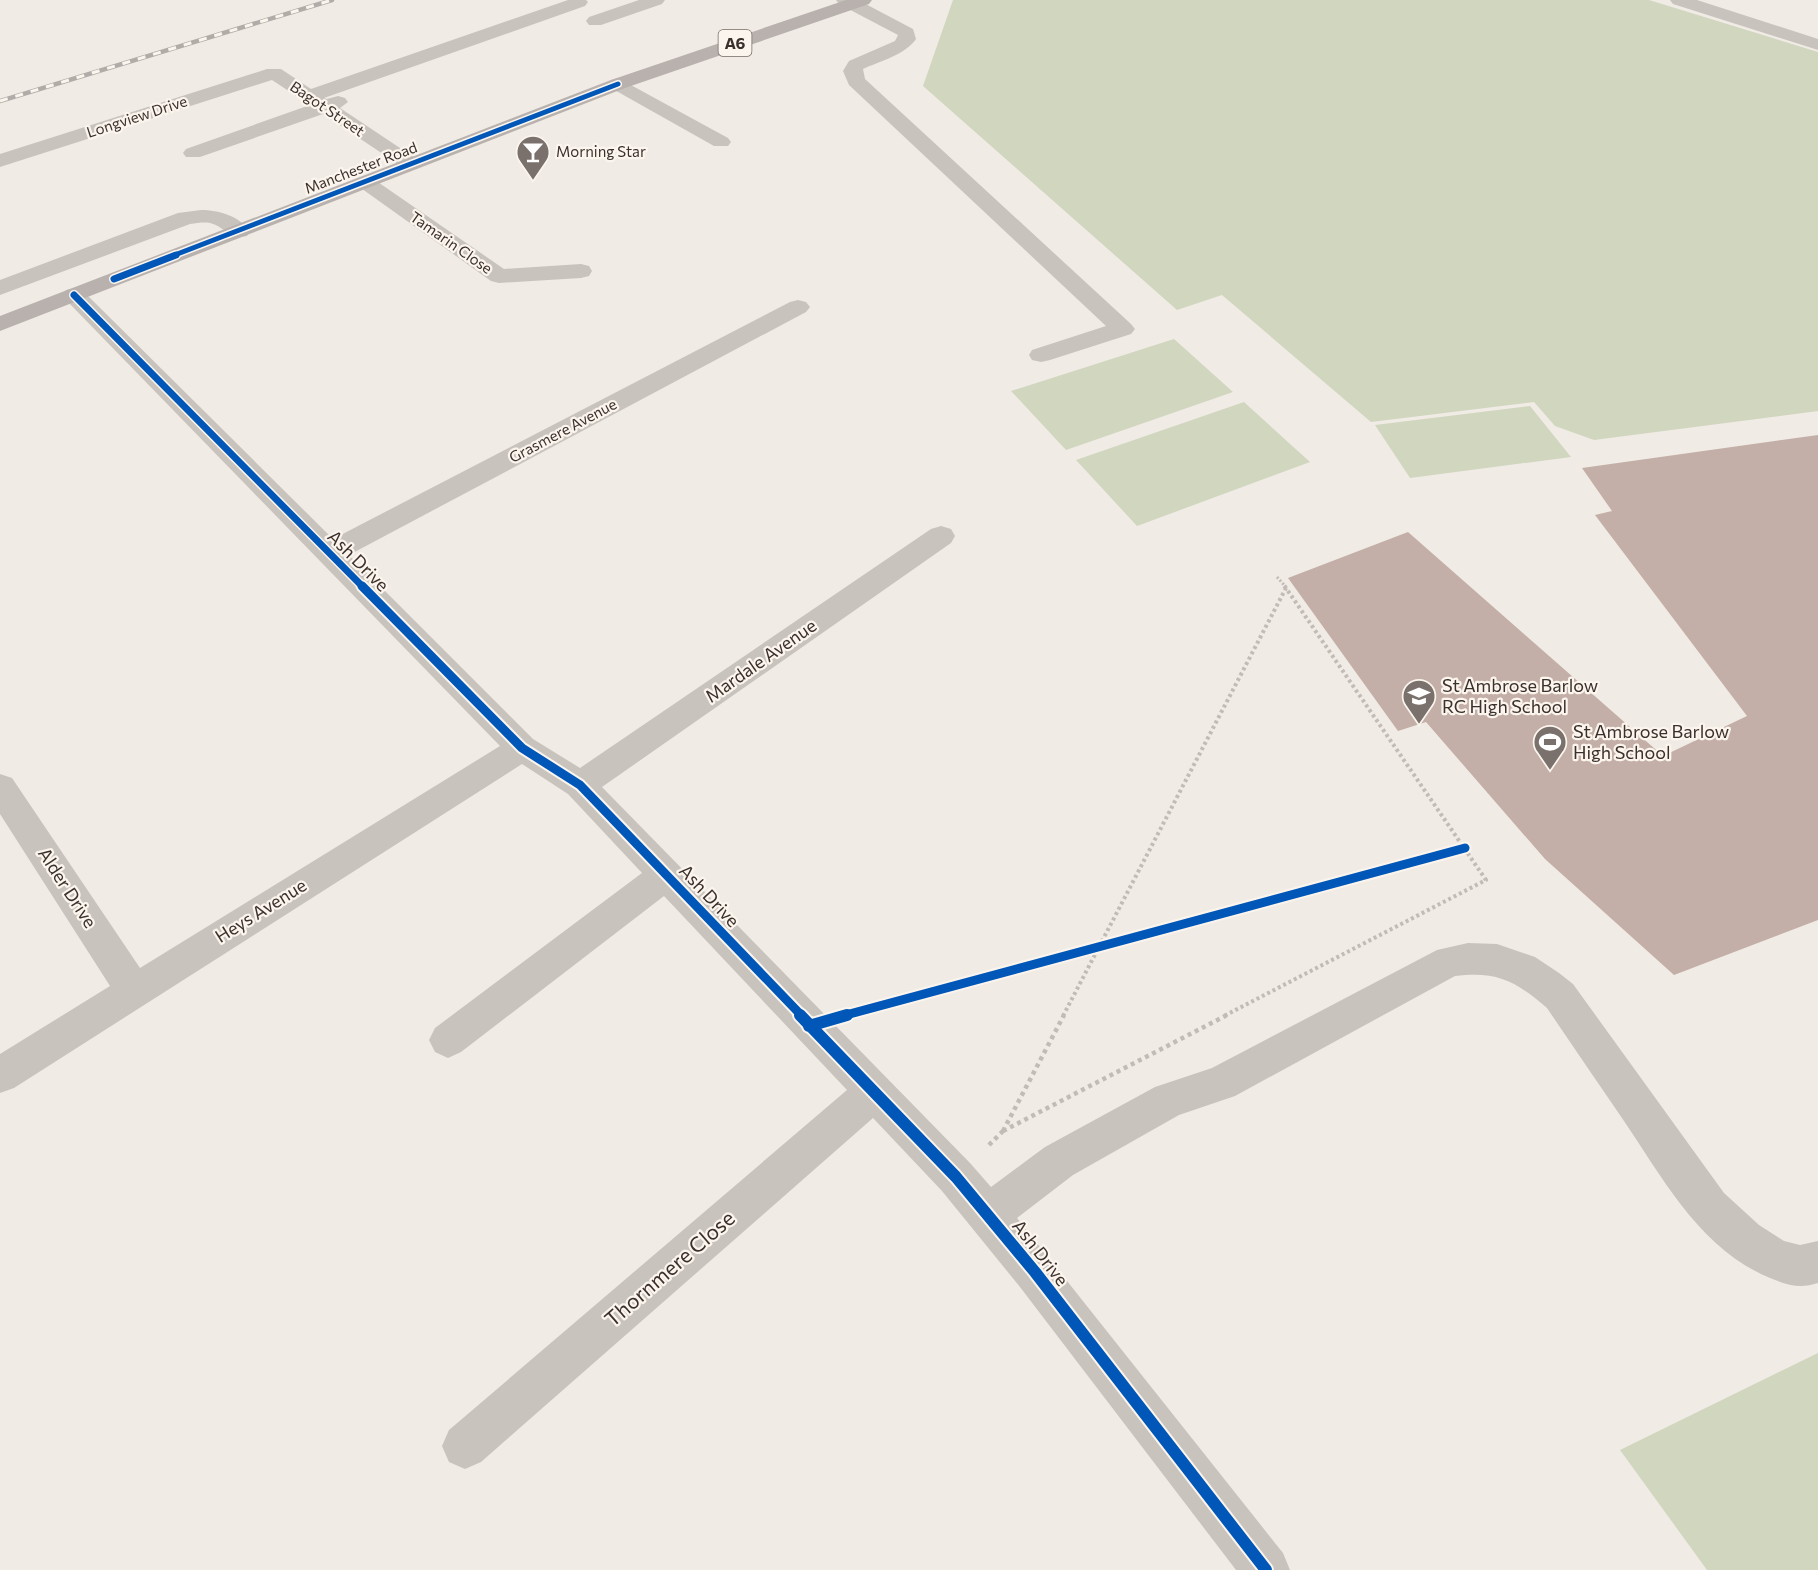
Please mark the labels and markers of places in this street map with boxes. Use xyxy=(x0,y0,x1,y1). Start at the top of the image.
bar icon: Morning Star xyxy=(515,134,551,181)
place label: Morning Star xyxy=(556,142,646,160)
place label: St Ambrose Barlow RC High School xyxy=(1442,674,1598,717)
school or university icon: St Ambrose Barlow RC High School xyxy=(1401,678,1437,725)
place label: St Ambrose Barlow High School xyxy=(1573,720,1729,763)
sports icon: St Ambrose Barlow High School xyxy=(1532,724,1568,771)

